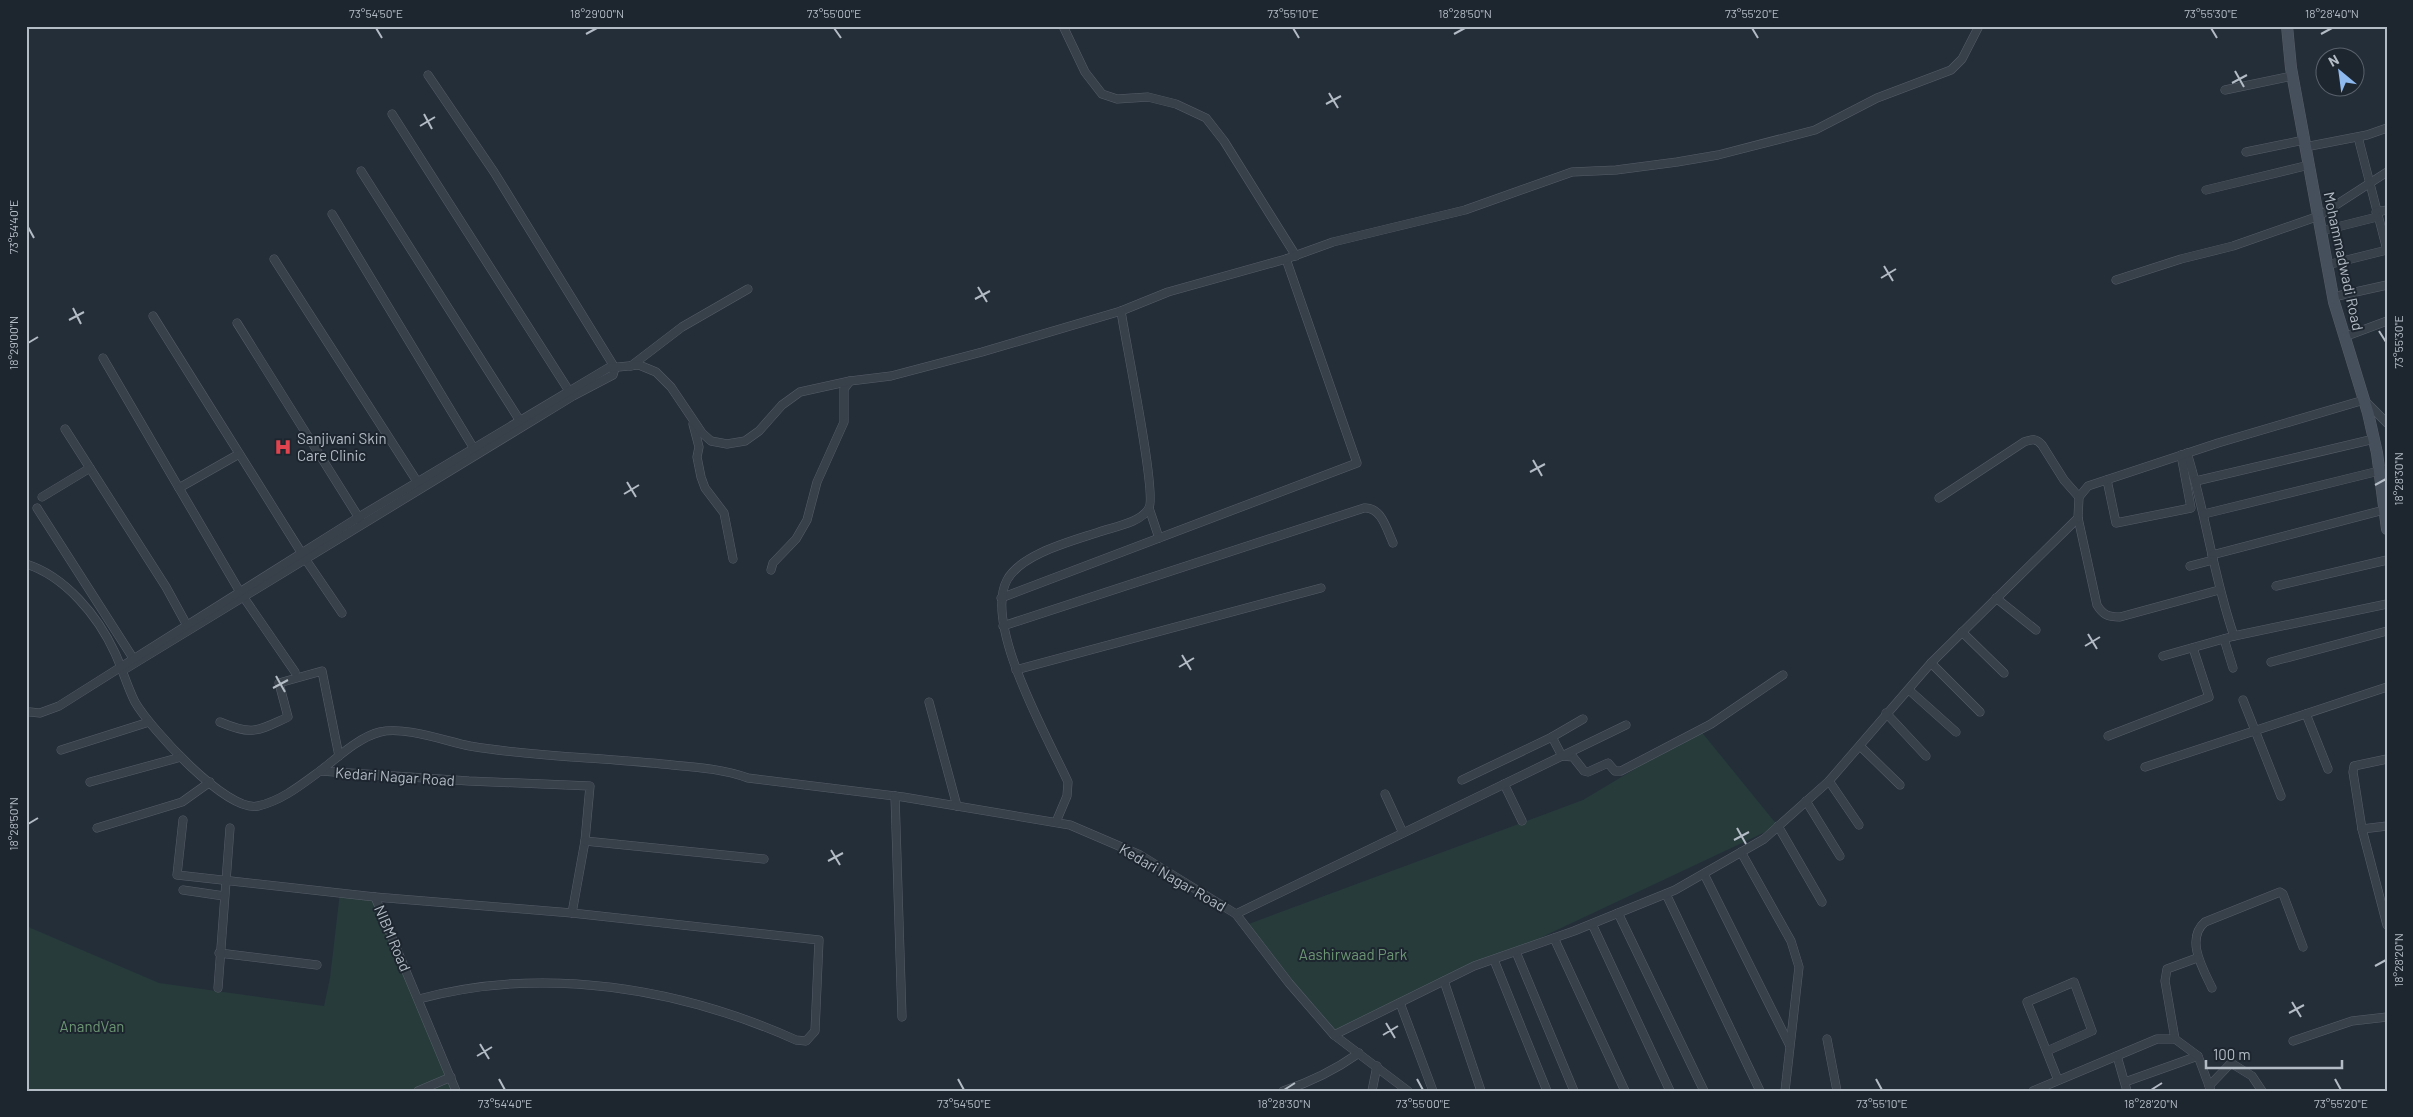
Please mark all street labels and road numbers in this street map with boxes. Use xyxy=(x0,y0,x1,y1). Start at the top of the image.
street label: Mohammadwadi Road xyxy=(2320,190,2368,332)
street label: Kedari Nagar Road xyxy=(334,763,456,789)
street label: Kedari Nagar Road xyxy=(1116,839,1230,915)
street label: NIBM Road xyxy=(371,902,415,974)

